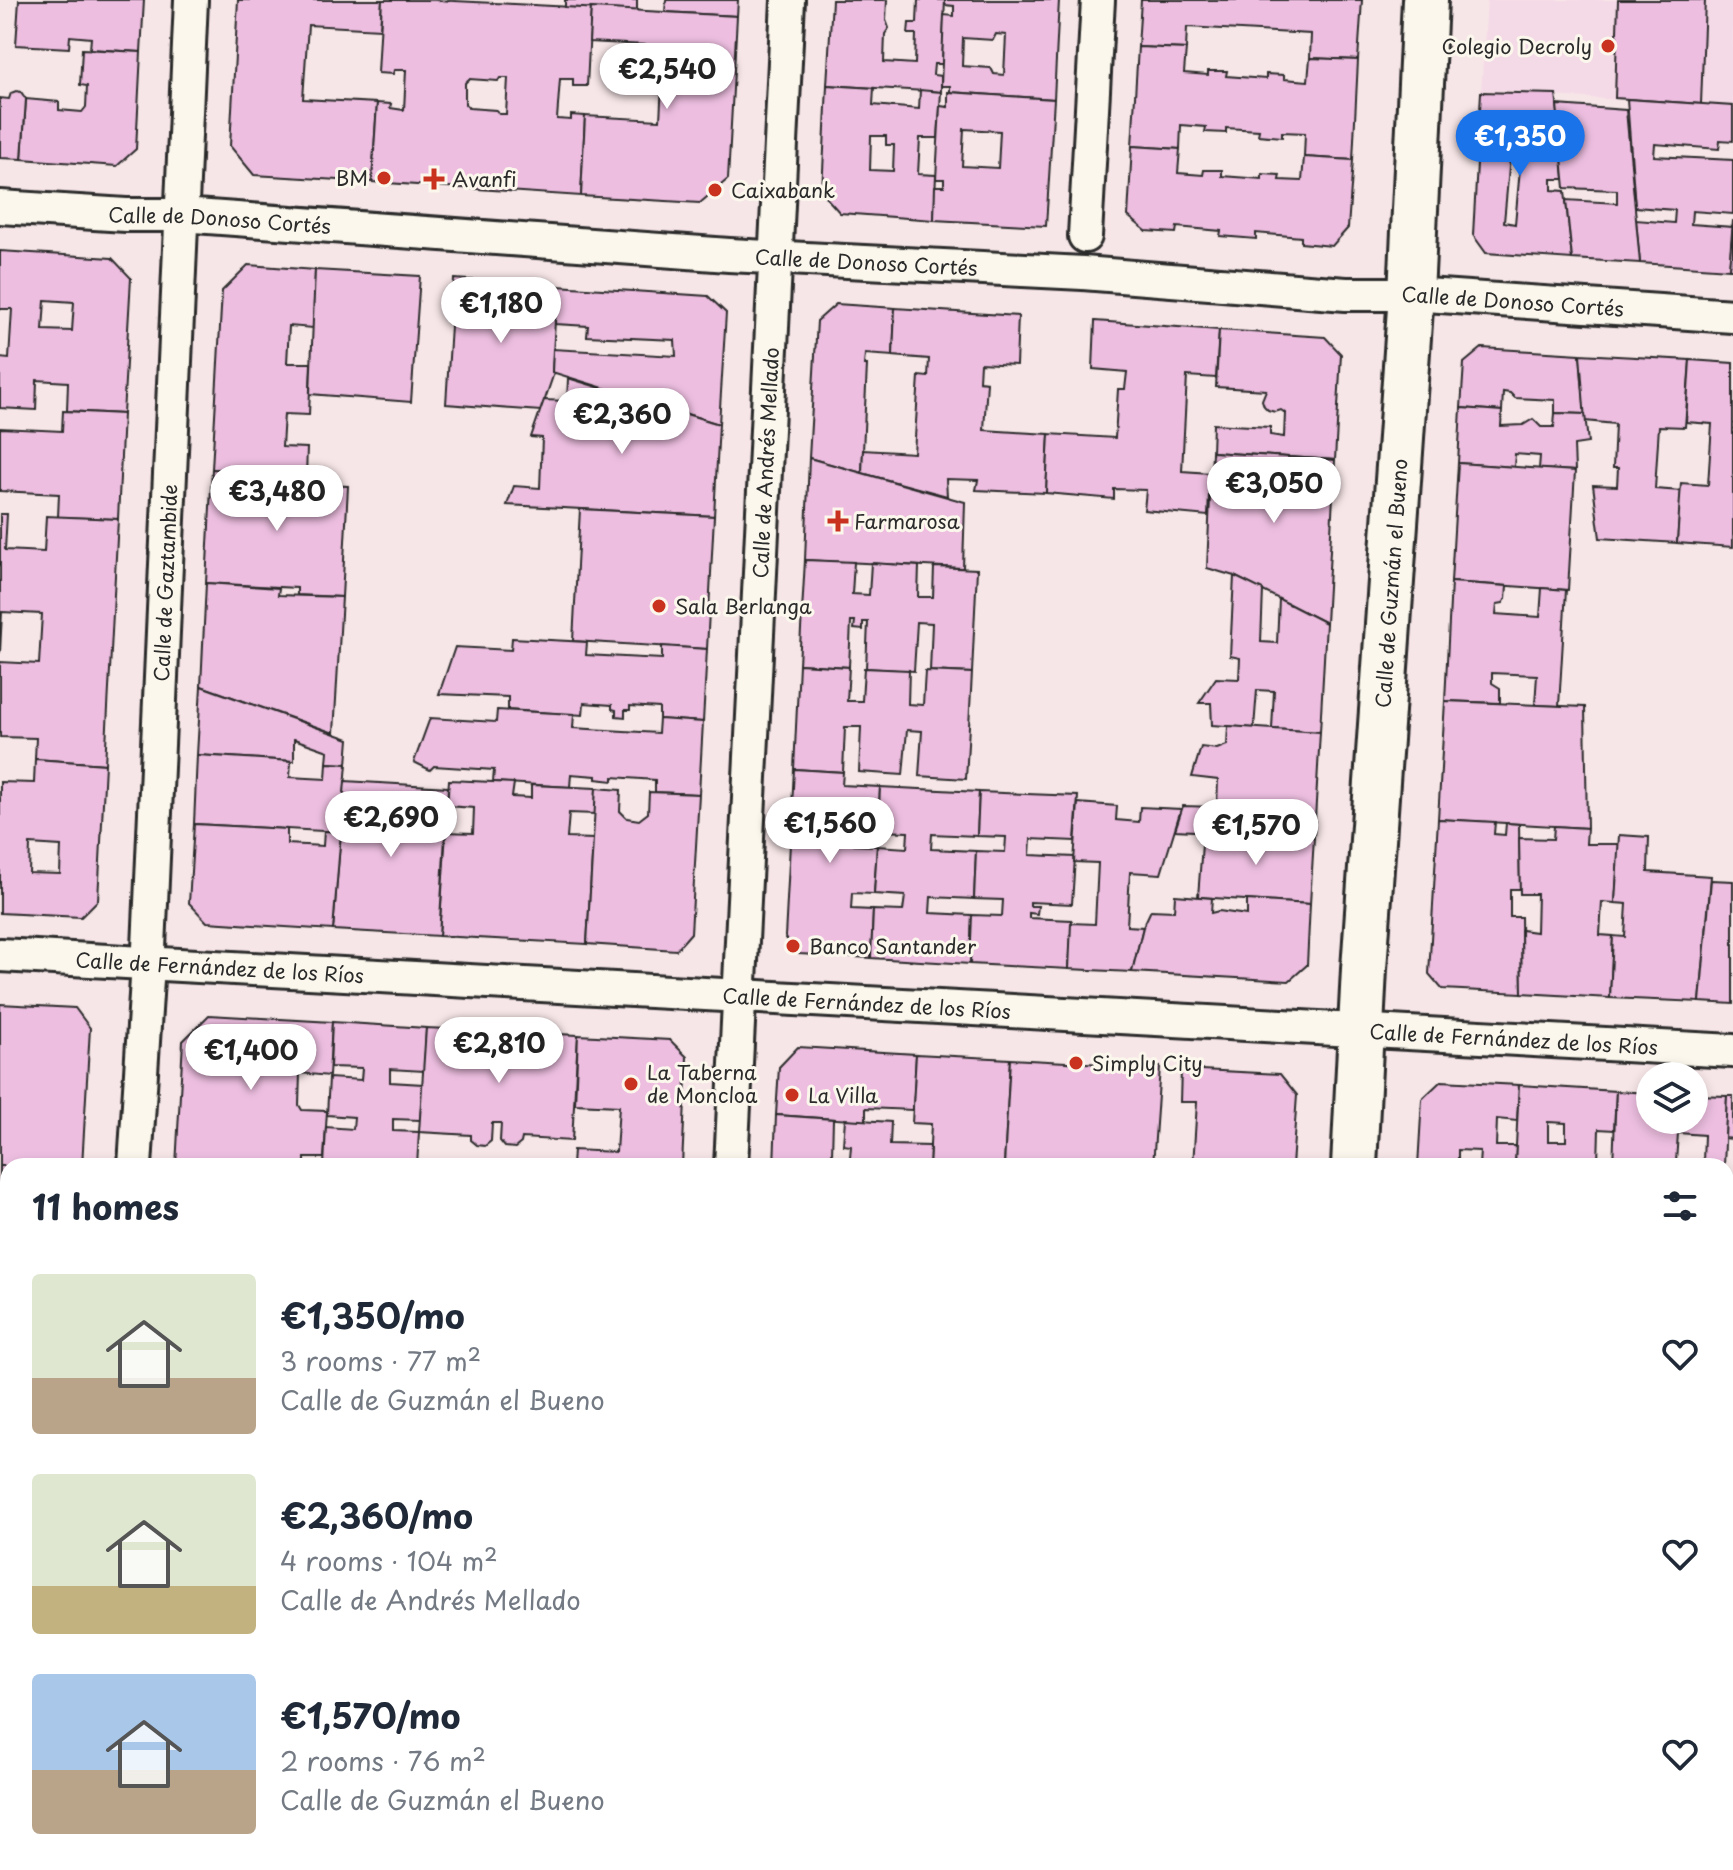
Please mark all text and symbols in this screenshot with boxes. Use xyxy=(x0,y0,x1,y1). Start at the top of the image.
place label: Colegio Decroly xyxy=(1441,31,1592,61)
marker: Colegio Decroly xyxy=(1599,37,1617,55)
pin: €2,540 xyxy=(602,43,732,111)
text: €2,540 xyxy=(618,49,716,88)
pin: €1,350 xyxy=(1455,110,1585,178)
text: €1,350 xyxy=(1474,116,1566,155)
place label: BM xyxy=(336,163,368,193)
place label: Avanfi xyxy=(452,164,517,194)
marker: Avanfi xyxy=(423,168,445,190)
marker: BM xyxy=(375,169,393,187)
place label: Caixabank xyxy=(731,175,835,205)
marker: Caixabank xyxy=(706,181,724,199)
street label: Calle de Donoso Cortés xyxy=(107,199,332,241)
street label: Calle de Donoso Cortés xyxy=(754,241,978,283)
pin: €1,180 xyxy=(436,277,566,345)
street label: Calle de Donoso Cortés xyxy=(1402,279,1625,324)
text: €1,180 xyxy=(459,283,543,322)
street label: Calle de Andrés Mellado xyxy=(745,347,786,579)
pin: €2,360 xyxy=(557,388,687,456)
text: €2,360 xyxy=(573,394,671,433)
pin: €3,050 xyxy=(1209,457,1339,525)
street label: Calle de Guzmán el Bueno xyxy=(1367,457,1415,709)
text: €3,050 xyxy=(1225,463,1323,502)
pin: €3,480 xyxy=(212,465,342,533)
text: €3,480 xyxy=(228,471,326,510)
street label: Calle de Gaztambide xyxy=(146,483,185,682)
place label: Farmarosa xyxy=(854,506,960,536)
marker: Farmarosa xyxy=(829,512,847,530)
place label: Sala Berlanga xyxy=(675,591,812,621)
marker: Sala Berlanga xyxy=(650,597,668,615)
pin: €2,690 xyxy=(326,791,456,859)
text: €2,690 xyxy=(343,797,439,836)
pin: €1,560 xyxy=(765,797,895,865)
pin: €1,570 xyxy=(1191,799,1321,867)
text: €1,560 xyxy=(783,803,877,842)
text: €1,570 xyxy=(1211,805,1301,844)
place label: Banco Santander xyxy=(809,931,977,961)
marker: Banco Santander xyxy=(784,937,802,955)
street label: Calle de Fernández de los Ríos xyxy=(75,944,365,990)
street label: Calle de Fernández de los Ríos xyxy=(722,980,1012,1026)
street label: Calle de Fernández de los Ríos xyxy=(1369,1016,1659,1062)
pin: €2,810 xyxy=(434,1017,564,1085)
text: €2,810 xyxy=(453,1023,545,1062)
pin: €1,400 xyxy=(186,1024,316,1092)
text: €1,400 xyxy=(203,1030,299,1069)
place label: Simply City xyxy=(1092,1048,1203,1078)
marker: Simply City xyxy=(1067,1054,1085,1072)
place label: La Taberna de Moncloa xyxy=(647,1057,758,1110)
map controls xyxy=(1636,1062,1708,1134)
button: layers xyxy=(1636,1062,1708,1134)
marker: La Taberna de Moncloa xyxy=(622,1075,640,1093)
place label: La Villa xyxy=(808,1080,878,1110)
marker: La Villa xyxy=(783,1086,801,1104)
text: 11 homes xyxy=(32,1180,179,1232)
icon: filters xyxy=(1658,1184,1702,1228)
text: €1,350/mo xyxy=(280,1289,465,1341)
icon: home xyxy=(96,1306,192,1402)
icon: heart xyxy=(1658,1332,1702,1376)
text: 3 rooms · 77 m² xyxy=(280,1341,481,1380)
text: Calle de Guzmán el Bueno xyxy=(280,1380,605,1419)
text: €2,360/mo xyxy=(280,1489,473,1541)
icon: home xyxy=(96,1506,192,1602)
icon: heart xyxy=(1658,1532,1702,1576)
text: 4 rooms · 104 m² xyxy=(280,1541,498,1580)
text: Calle de Andrés Mellado xyxy=(280,1580,581,1619)
text: €1,570/mo xyxy=(280,1689,461,1741)
icon: home xyxy=(96,1706,192,1802)
icon: heart xyxy=(1658,1732,1702,1776)
text: 2 rooms · 76 m² xyxy=(280,1741,486,1780)
text: Calle de Guzmán el Bueno xyxy=(280,1780,605,1819)

